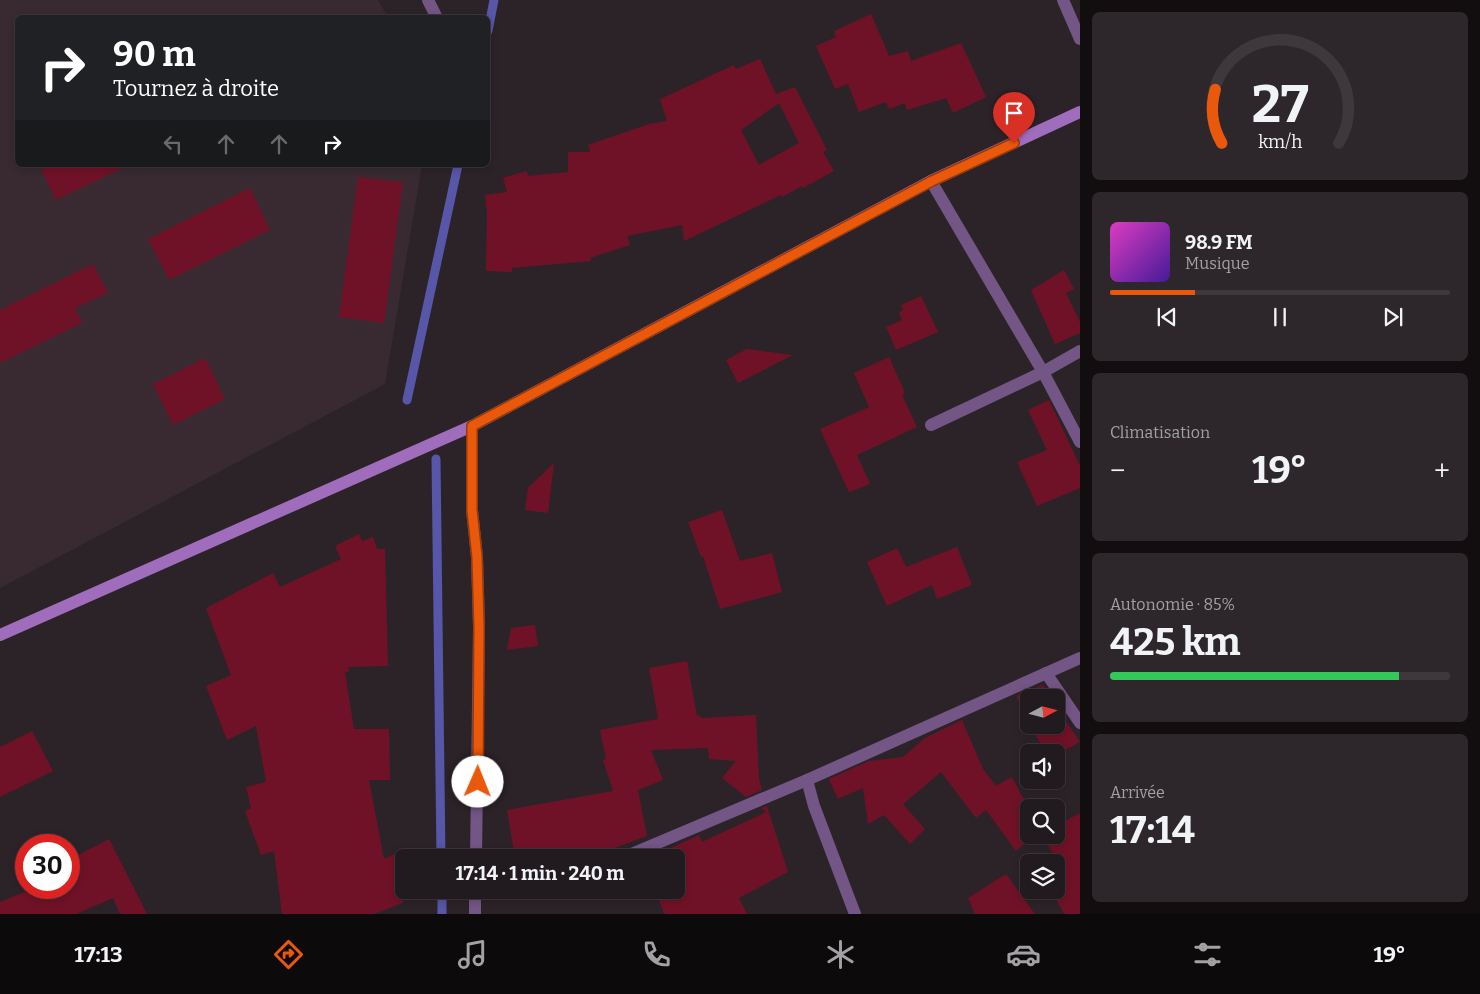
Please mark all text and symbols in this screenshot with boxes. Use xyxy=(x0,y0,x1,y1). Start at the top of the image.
text: 90 m xyxy=(113,33,196,75)
icon: right xyxy=(30,35,95,100)
text: 27 xyxy=(1252,73,1309,136)
text: Tournez à droite xyxy=(113,75,279,102)
pin xyxy=(993,92,1035,143)
icon: arrive xyxy=(1000,99,1028,127)
icon: left xyxy=(159,130,187,158)
icon: ahead xyxy=(212,130,240,158)
icon: ahead xyxy=(265,130,293,158)
icon: right xyxy=(318,130,346,158)
text: km/h xyxy=(1258,131,1302,153)
text: 98.9 FM xyxy=(1185,231,1253,254)
text: Musique xyxy=(1185,254,1250,273)
icon: previous xyxy=(1153,303,1181,331)
icon: pause xyxy=(1266,303,1294,331)
icon: next xyxy=(1379,303,1407,331)
text: Climatisation xyxy=(1110,423,1210,442)
text: 19° xyxy=(1252,447,1307,493)
text: − xyxy=(1110,454,1125,487)
text: + xyxy=(1434,454,1450,487)
text: Autonomie · 85% xyxy=(1110,595,1235,614)
text: 425 km xyxy=(1110,619,1240,665)
north arrow xyxy=(1020,689,1065,734)
map controls xyxy=(1020,689,1065,899)
button: sound xyxy=(1020,744,1065,789)
position arrow xyxy=(451,755,503,807)
text: Arrivée xyxy=(1110,783,1165,802)
button: search xyxy=(1020,799,1065,844)
text: 17:14 xyxy=(1110,807,1195,853)
speed limit sign: 30 xyxy=(15,834,80,899)
button: layers xyxy=(1020,854,1065,899)
text: 17:14 · 1 min · 240 m xyxy=(456,862,624,885)
icon: directions xyxy=(271,937,306,972)
icon: music xyxy=(455,937,490,972)
icon: phone xyxy=(639,937,674,972)
icon: climate xyxy=(823,937,858,972)
icon: car xyxy=(1006,937,1041,972)
icon: filters xyxy=(1190,937,1225,972)
text: 17:13 xyxy=(74,941,123,968)
text: 19° xyxy=(1374,941,1406,968)

